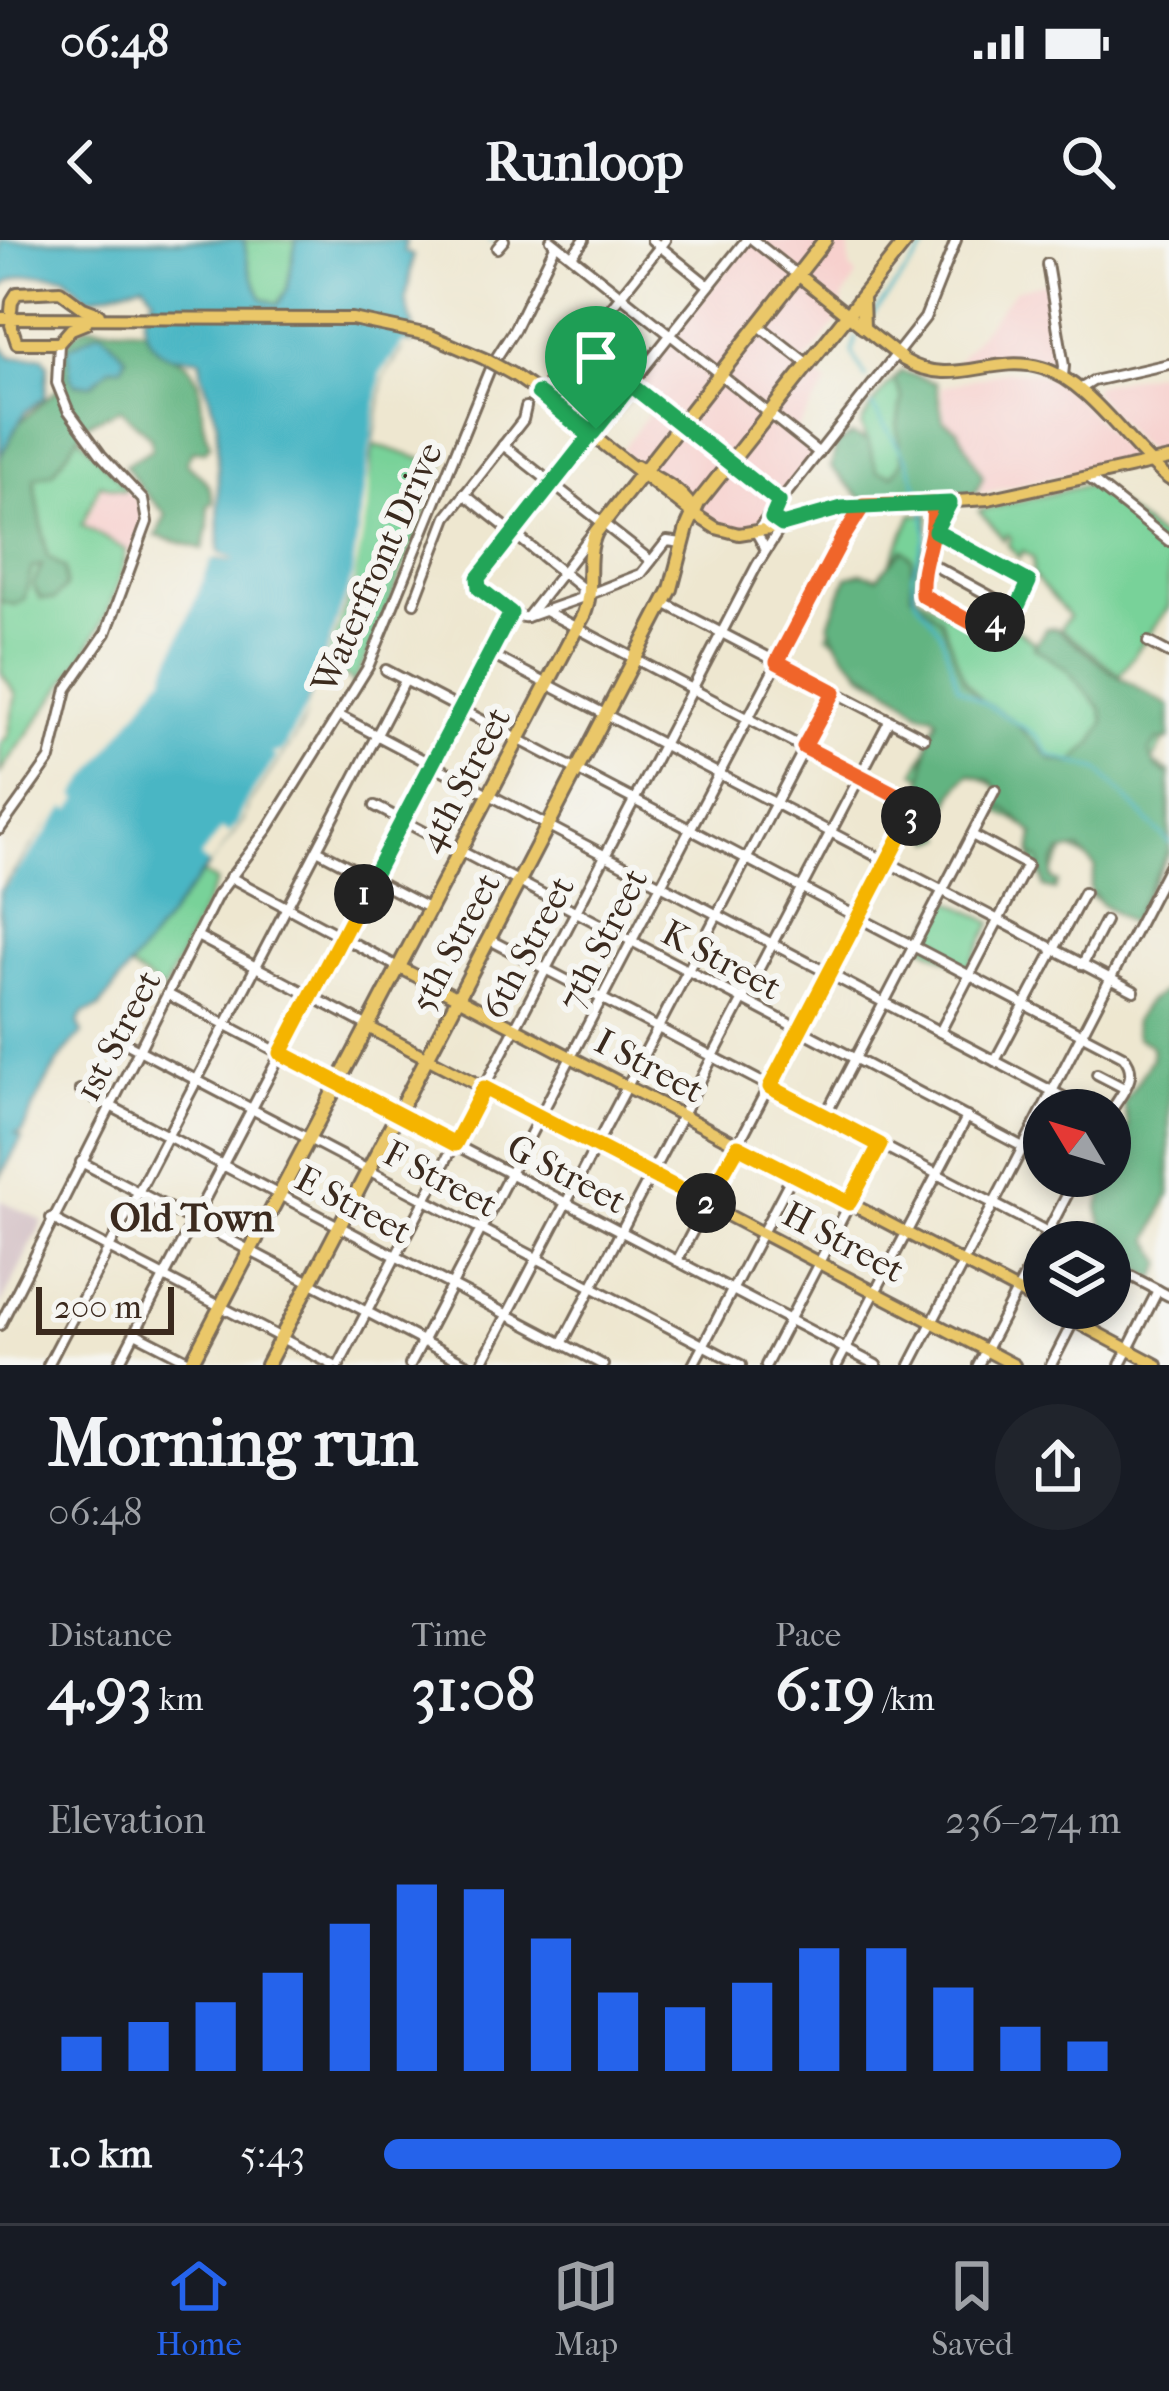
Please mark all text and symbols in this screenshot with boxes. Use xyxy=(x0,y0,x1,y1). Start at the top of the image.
text: 06:48 xyxy=(60,16,169,69)
icon: back xyxy=(48,129,114,195)
icon: search xyxy=(1055,129,1121,195)
text: Runloop xyxy=(485,131,684,194)
pin xyxy=(545,306,647,429)
icon: arrive xyxy=(563,324,629,390)
street label: Waterfront Drive xyxy=(302,436,451,700)
pin: 4 xyxy=(965,592,1025,652)
text: 4 xyxy=(985,602,1005,641)
street label: 4th Street xyxy=(408,700,519,859)
pin: 3 xyxy=(881,786,941,846)
text: 3 xyxy=(904,796,918,835)
street label: 7th Street xyxy=(549,862,656,1017)
pin: 1 xyxy=(334,864,394,924)
street label: 5th Street xyxy=(401,866,509,1019)
street label: 6th Street xyxy=(473,869,583,1026)
text: 1 xyxy=(358,874,370,913)
street label: K Street xyxy=(655,911,788,1009)
street label: 1st Street xyxy=(66,963,170,1108)
street label: I Street xyxy=(588,1020,711,1112)
north arrow xyxy=(1023,1089,1131,1197)
map controls xyxy=(1023,1089,1131,1329)
street label: G Street xyxy=(500,1125,633,1223)
street label: F Street xyxy=(377,1132,504,1226)
street label: E Street xyxy=(289,1157,419,1253)
pin: 2 xyxy=(676,1173,736,1233)
text: 2 xyxy=(698,1183,714,1222)
street label: H Street xyxy=(776,1193,911,1291)
district label: Old Town xyxy=(110,1195,275,1241)
button: layers xyxy=(1023,1221,1131,1329)
scale bar xyxy=(36,1281,174,1334)
text: 200 m xyxy=(54,1288,142,1327)
button: share xyxy=(995,1404,1121,1530)
text: Morning run xyxy=(48,1405,418,1482)
text: 06:48 xyxy=(48,1489,143,1535)
text: Distance xyxy=(48,1616,172,1655)
text: Time xyxy=(412,1616,487,1655)
text: Pace xyxy=(775,1616,841,1655)
text: 4.93 xyxy=(48,1655,152,1726)
text: 31:08 xyxy=(412,1655,535,1726)
text: 6:19 xyxy=(775,1655,875,1726)
text: km xyxy=(152,1680,203,1719)
text: /km xyxy=(875,1680,935,1719)
text: Elevation xyxy=(48,1797,206,1843)
text: 236–274 m xyxy=(945,1797,1121,1843)
text: 1.0 km xyxy=(48,2131,152,2177)
text: 5:43 xyxy=(240,2131,305,2177)
tab: Home xyxy=(156,2253,242,2364)
tab: Map xyxy=(553,2253,619,2364)
tab: Saved xyxy=(931,2253,1013,2364)

